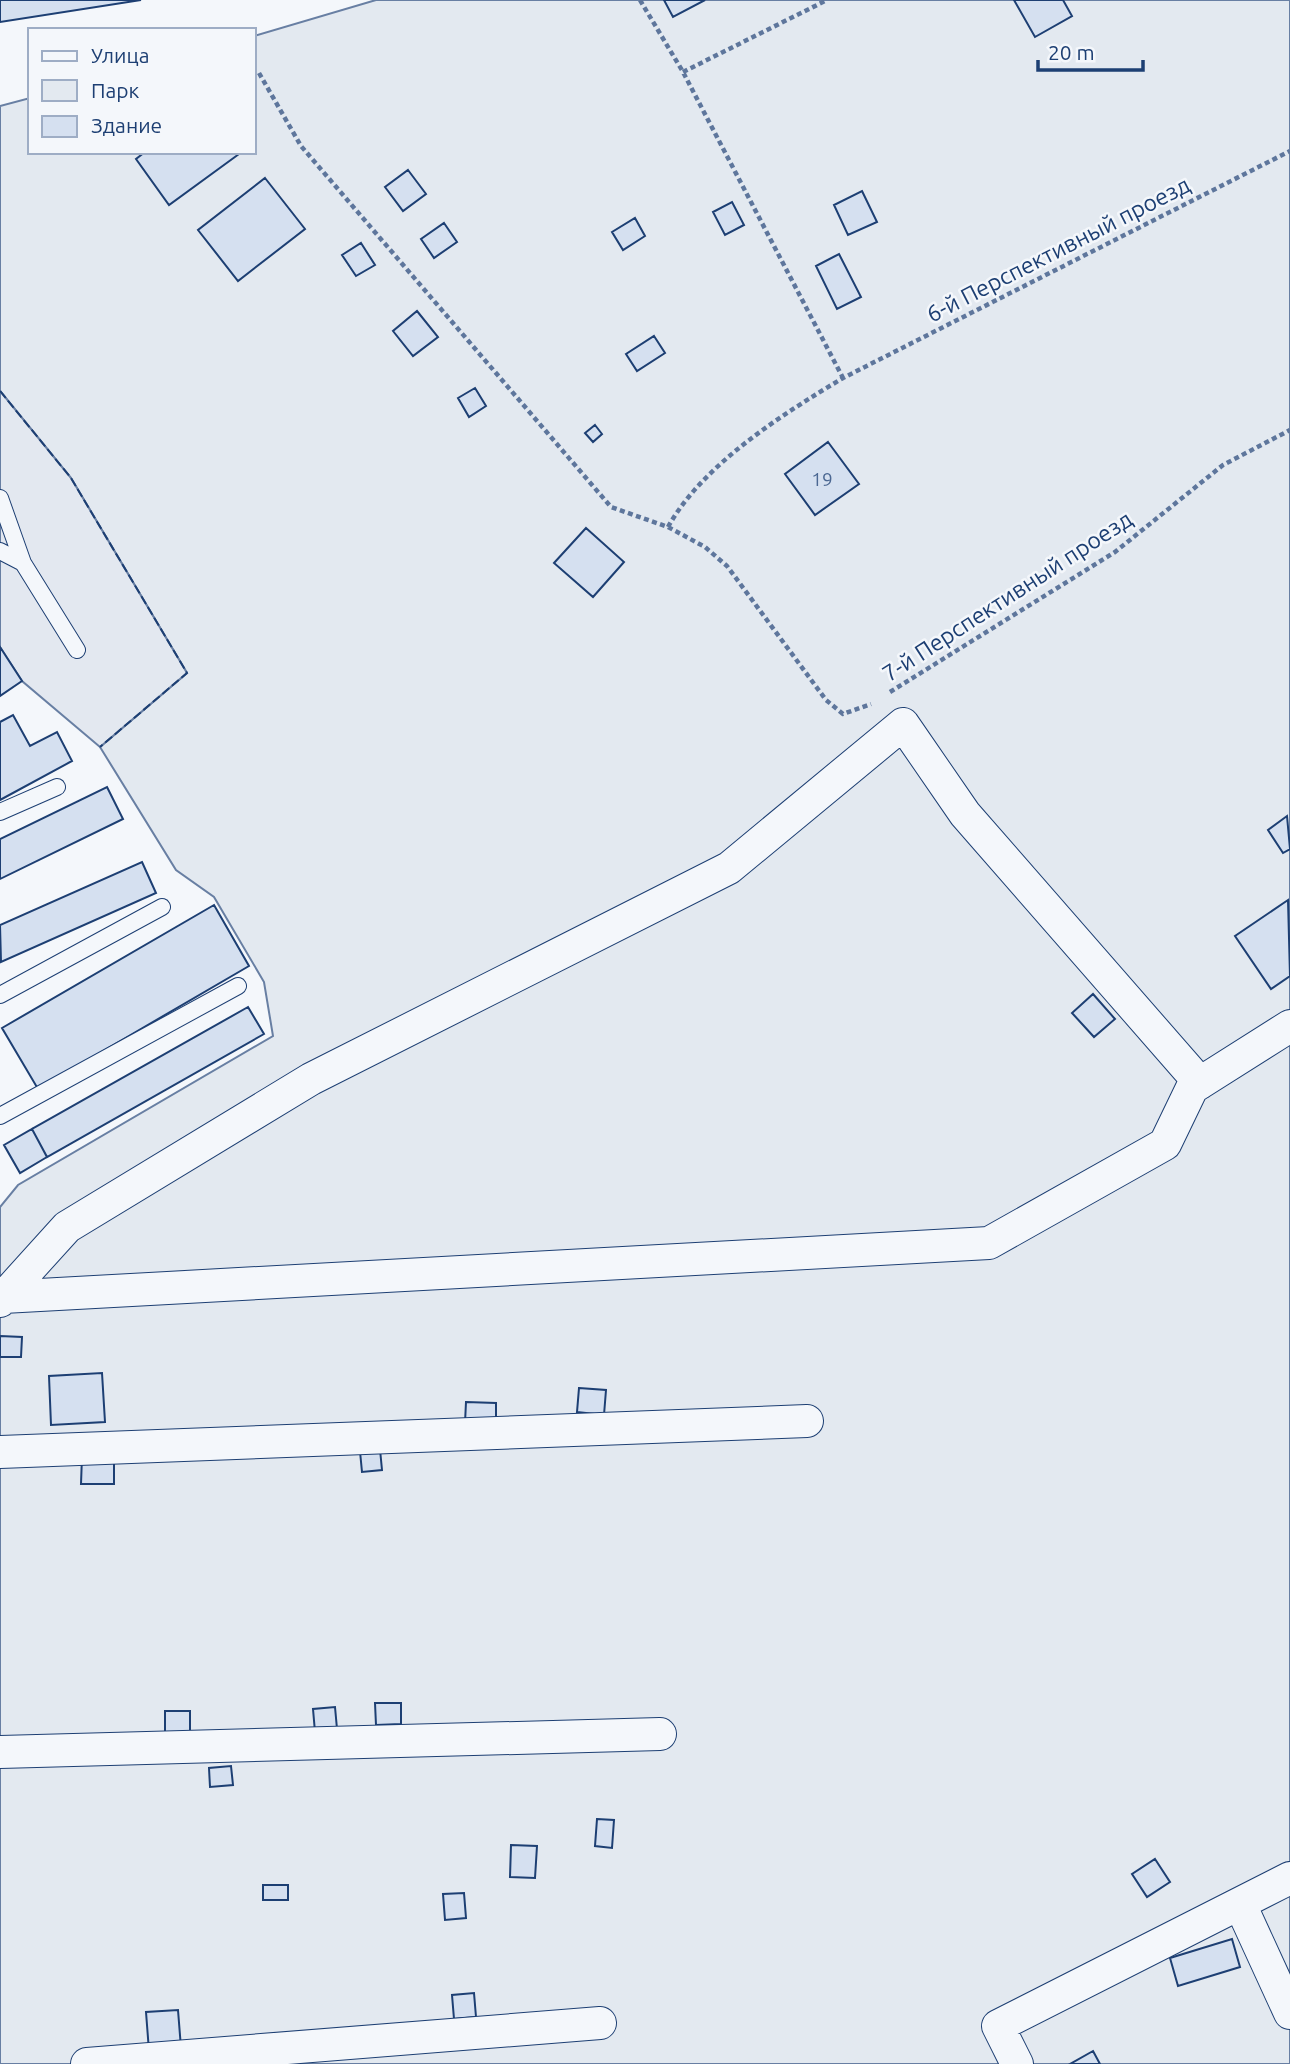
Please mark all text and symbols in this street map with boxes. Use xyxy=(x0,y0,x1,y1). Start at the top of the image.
legend xyxy=(28,28,256,154)
scale bar xyxy=(1038,28,1143,72)
text: 20 m xyxy=(1048,40,1095,64)
text: Улица xyxy=(91,43,149,67)
text: Парк xyxy=(91,78,140,102)
text: Здание xyxy=(91,113,162,137)
street label: 6-й Перспективный проезд xyxy=(922,172,1194,326)
house number: 19 xyxy=(811,468,833,490)
street label: 7-й Перспективный проезд xyxy=(878,506,1136,686)

